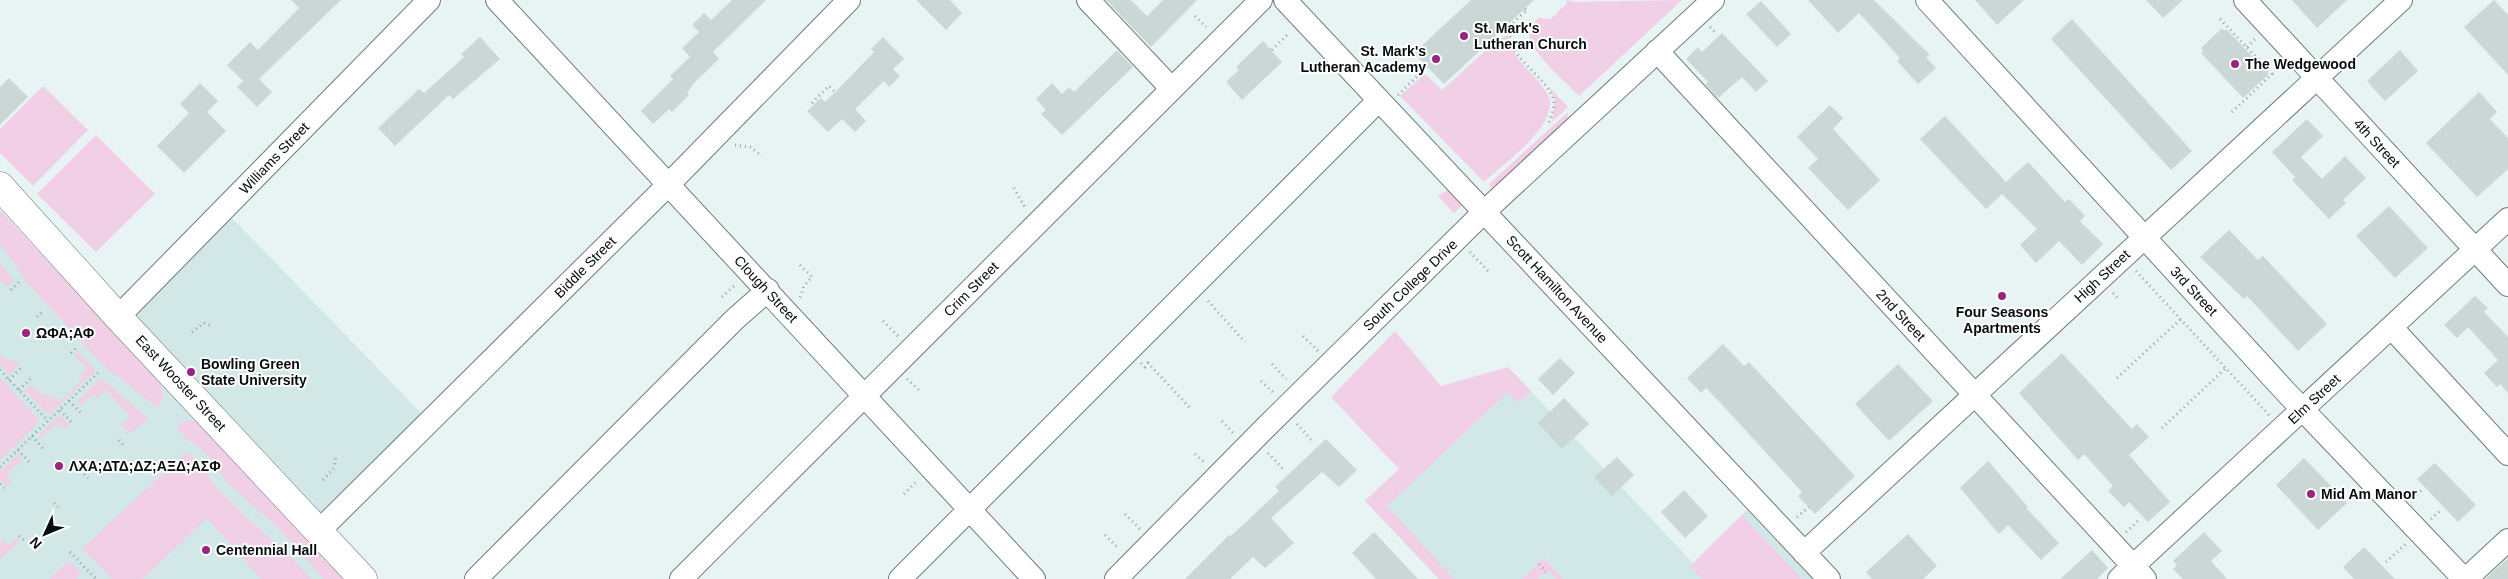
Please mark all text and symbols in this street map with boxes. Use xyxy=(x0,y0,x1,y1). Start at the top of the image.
place label: St. Mark's Lutheran Church xyxy=(1474,20,1587,52)
marker: St. Mark's Lutheran Church xyxy=(1458,30,1470,42)
place label: St. Mark's Lutheran Academy xyxy=(1300,43,1426,75)
marker: St. Mark's Lutheran Academy xyxy=(1430,53,1442,65)
place label: The Wedgewood xyxy=(2245,56,2356,72)
marker: The Wedgewood xyxy=(2229,58,2241,70)
street label: 4th Street xyxy=(2350,115,2404,171)
street label: Williams Street xyxy=(236,119,312,197)
street label: Scott Hamilton Avenue xyxy=(1503,232,1611,346)
street label: Biddle Street xyxy=(551,233,619,301)
street label: South College Drive xyxy=(1360,236,1460,334)
street label: High Street xyxy=(2071,246,2133,306)
street label: Clough Street xyxy=(731,252,801,326)
street label: Crim Street xyxy=(940,258,1002,320)
street label: 3rd Street xyxy=(2167,263,2221,319)
street label: 2nd Street xyxy=(1873,286,1929,344)
marker: Four Seasons Apartments xyxy=(1996,290,2008,302)
place label: Four Seasons Apartments xyxy=(1956,304,2048,336)
place label: ΩΦΑ;ΑΦ xyxy=(36,325,95,341)
marker: ΩΦΑ;ΑΦ xyxy=(20,327,32,339)
street label: East Wooster Street xyxy=(133,332,230,434)
place label: Bowling Green State University xyxy=(201,356,307,388)
marker: Bowling Green State University xyxy=(185,366,197,378)
street label: Elm Street xyxy=(2285,371,2343,427)
place label: ΛΧΑ;ΔΤΔ;ΔΖ;ΑΞΔ;ΑΣΦ xyxy=(69,458,221,474)
marker: ΛΧΑ;ΔΤΔ;ΔΖ;ΑΞΔ;ΑΣΦ xyxy=(53,460,65,472)
place label: Mid Am Manor xyxy=(2321,486,2417,502)
marker: Mid Am Manor xyxy=(2305,488,2317,500)
north arrow xyxy=(20,509,70,559)
text: N xyxy=(26,534,45,552)
place label: Centennial Hall xyxy=(216,542,317,558)
marker: Centennial Hall xyxy=(200,544,212,556)

